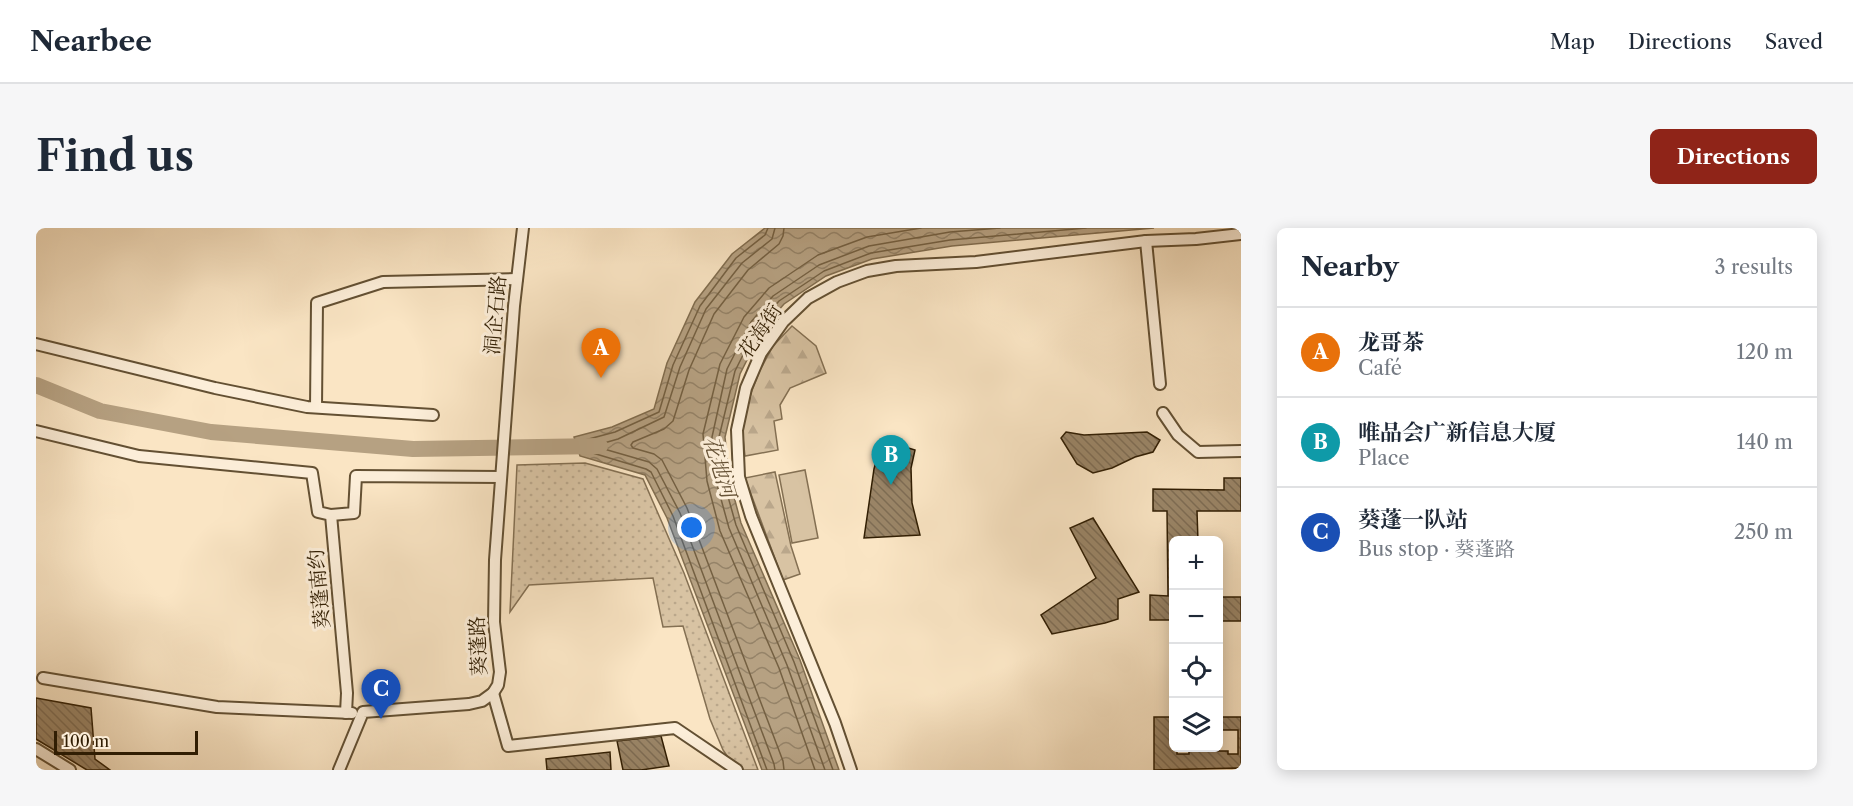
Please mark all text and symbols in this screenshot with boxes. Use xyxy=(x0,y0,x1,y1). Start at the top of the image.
text: Nearbee xyxy=(30,24,152,58)
text: Map xyxy=(1550,29,1595,54)
text: Directions xyxy=(1628,29,1732,54)
text: Saved xyxy=(1765,29,1823,54)
button: Directions xyxy=(1650,129,1817,184)
text: Find us xyxy=(36,130,194,182)
text: Nearby xyxy=(1301,251,1399,283)
text: 3 results xyxy=(1715,255,1793,279)
street label: 洞企石路 xyxy=(480,274,510,356)
street label: 花海街 xyxy=(733,299,787,363)
pin: A xyxy=(582,328,620,378)
text: 龙哥茶 xyxy=(1358,329,1424,356)
text: A xyxy=(1313,340,1328,364)
text: 120 m xyxy=(1736,340,1793,364)
text: Café xyxy=(1358,356,1402,380)
text: 唯品会广新信息大厦 xyxy=(1358,419,1556,446)
text: B xyxy=(1313,430,1328,454)
text: 140 m xyxy=(1736,430,1793,454)
water label: 花地河 xyxy=(699,433,742,505)
pin: B xyxy=(872,436,910,485)
text: Place xyxy=(1358,446,1409,470)
text: 葵蓬一队站 xyxy=(1358,506,1468,533)
your location xyxy=(677,513,706,542)
text: C xyxy=(1312,520,1329,544)
text: 250 m xyxy=(1734,520,1793,544)
map controls xyxy=(1169,536,1223,752)
button: + xyxy=(1169,536,1223,590)
text: Bus stop · 葵蓬路 xyxy=(1358,537,1515,561)
street label: 葵蓬南约 xyxy=(304,548,334,630)
button: − xyxy=(1169,590,1223,644)
street label: 葵蓬路 xyxy=(464,615,492,677)
button: locate xyxy=(1169,644,1223,698)
pin: C xyxy=(362,670,400,719)
button: layers xyxy=(1169,698,1223,752)
scale bar xyxy=(54,728,198,756)
text: 100 m xyxy=(63,731,109,751)

